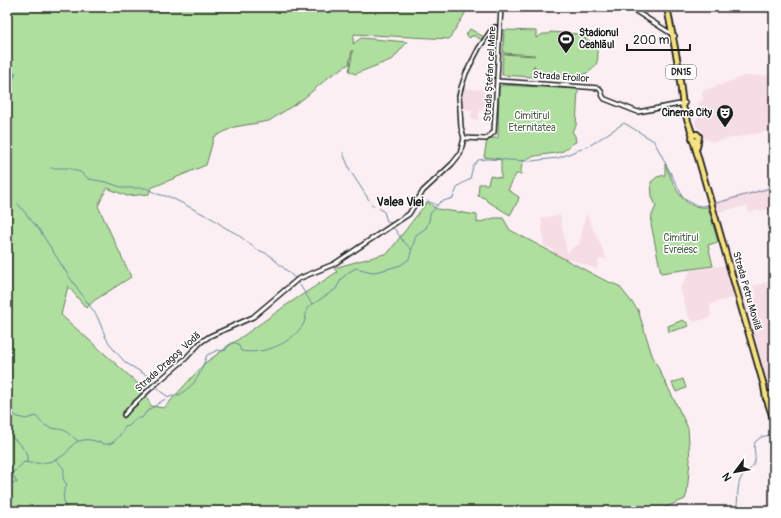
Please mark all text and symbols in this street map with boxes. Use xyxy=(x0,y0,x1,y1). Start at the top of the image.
street label: Strada Ștefan cel Mare xyxy=(482,26,498,122)
scale bar xyxy=(627,26,690,52)
place label: Stadionul Ceahlăul xyxy=(579,27,619,51)
sports icon: Stadionul Ceahlăul xyxy=(556,29,576,54)
text: 200 m xyxy=(633,33,670,48)
road number: DN15 xyxy=(666,65,696,79)
street label: Strada Eroilor xyxy=(532,69,590,85)
theatre icon: Cinema City xyxy=(715,103,735,128)
place label: Cinema City xyxy=(662,107,713,119)
park label: Cimitirul Eternitatea xyxy=(508,110,556,134)
district label: Valea Viei xyxy=(376,195,424,210)
park label: Cimitirul Evreiesc xyxy=(663,232,699,256)
street label: Strada Petru Movilă xyxy=(730,250,764,332)
street label: Strada Dragoș Vodă xyxy=(133,329,203,395)
north arrow xyxy=(715,452,755,492)
text: N xyxy=(719,470,734,484)

